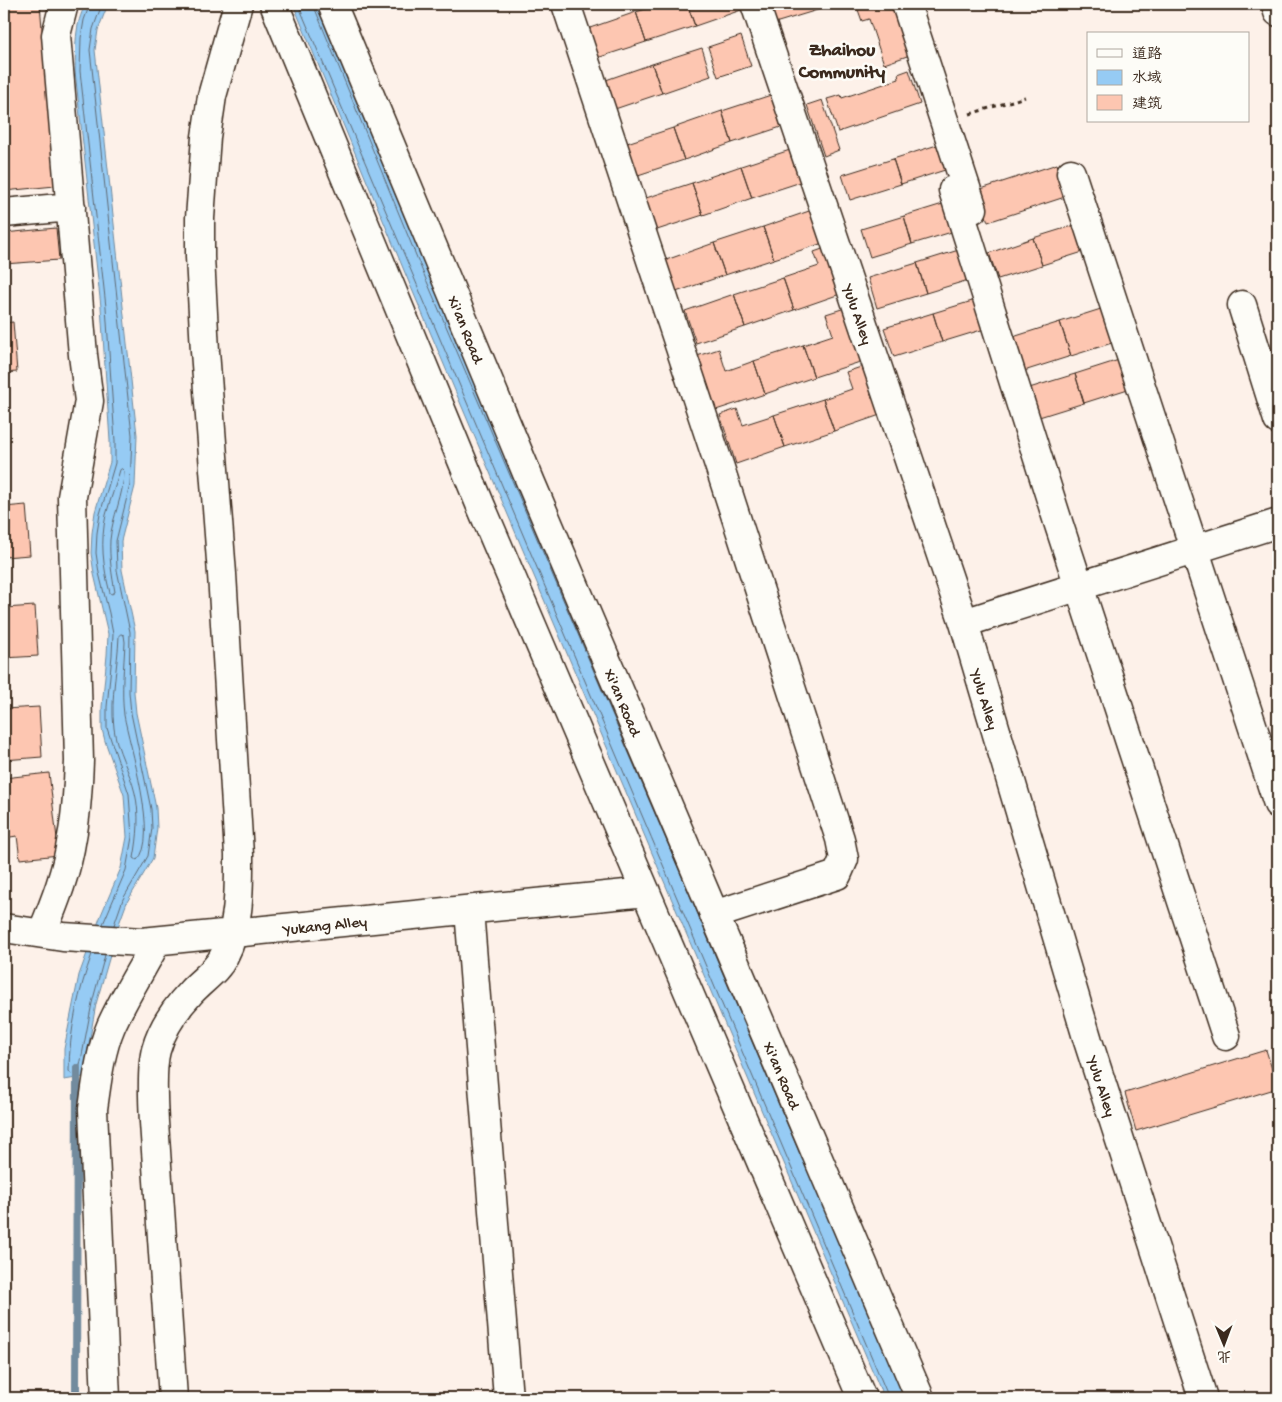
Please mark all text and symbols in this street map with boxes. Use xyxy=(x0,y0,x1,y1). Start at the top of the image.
legend xyxy=(1087,32,1250,122)
district label: Zhaihou Community xyxy=(798,40,886,85)
text: 道路 xyxy=(1132,46,1162,64)
text: 水域 xyxy=(1132,70,1162,88)
text: 建筑 xyxy=(1132,96,1162,114)
street label: Yulu Alley xyxy=(836,281,875,348)
street label: Xi'an Road xyxy=(441,293,487,368)
street label: Xi'an Road xyxy=(598,666,644,741)
street label: Yulu Alley xyxy=(964,666,1001,733)
street label: Yukang Alley xyxy=(281,914,368,942)
street label: Xi'an Road xyxy=(757,1039,803,1114)
street label: Yulu Alley xyxy=(1080,1053,1118,1120)
north arrow xyxy=(1200,1320,1250,1370)
text: 北 xyxy=(1217,1346,1231,1363)

